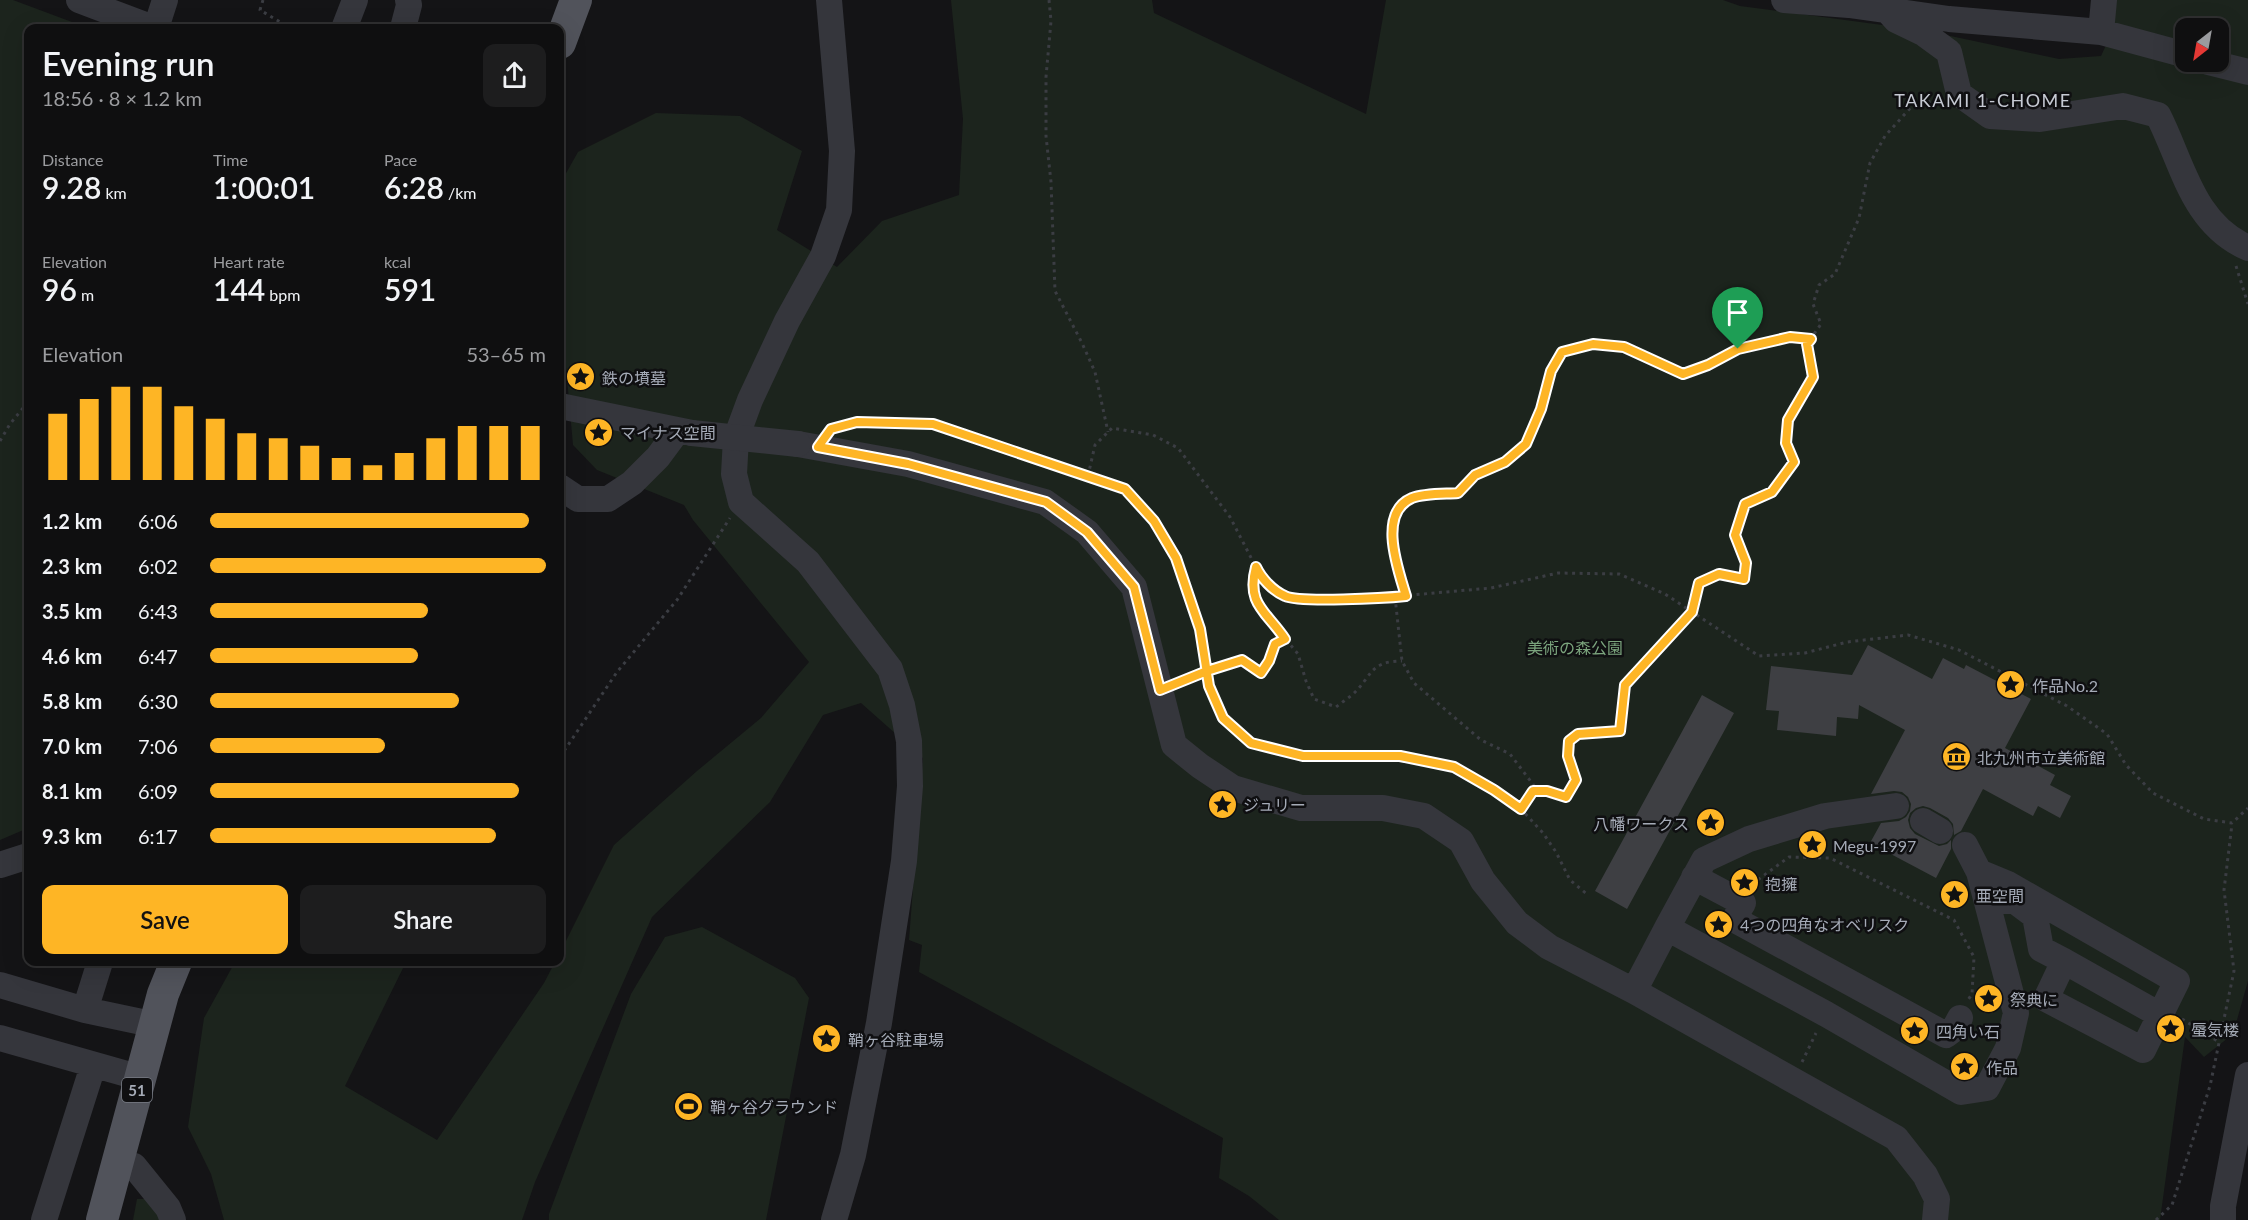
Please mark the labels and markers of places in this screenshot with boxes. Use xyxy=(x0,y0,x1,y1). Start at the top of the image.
pin xyxy=(1712,287,1763,349)
place icon: 鉄の墳墓 xyxy=(565,361,597,393)
place label: 鉄の墳墓 xyxy=(602,368,666,387)
place icon: マイナス空間 xyxy=(583,416,615,448)
place label: マイナス空間 xyxy=(620,423,716,442)
place icon: 作品No.2 xyxy=(1995,669,2027,701)
place label: 作品No.2 xyxy=(2032,676,2098,695)
museum icon: 北九州市立美術館 xyxy=(1940,741,1972,773)
place label: 北九州市立美術館 xyxy=(1977,748,2105,767)
place icon: ジュリー xyxy=(1206,788,1238,820)
place label: ジュリー xyxy=(1243,795,1306,814)
place icon: 八幡ワークス xyxy=(1694,807,1726,839)
place label: 八幡ワークス xyxy=(1593,814,1689,833)
place icon: Megu-1997 xyxy=(1796,829,1828,861)
place label: Megu-1997 xyxy=(1833,836,1916,855)
place icon: 抱擁 xyxy=(1728,867,1760,899)
place label: 抱擁 xyxy=(1765,874,1797,893)
place icon: 亜空間 xyxy=(1939,879,1971,911)
place label: 亜空間 xyxy=(1976,886,2024,905)
place icon: 4つの四角なオベリスク xyxy=(1703,908,1735,940)
place label: 4つの四角なオベリスク xyxy=(1740,915,1909,934)
place icon: 祭典に xyxy=(1973,983,2005,1015)
place label: 祭典に xyxy=(2010,990,2058,1009)
place icon: 蜃気楼 xyxy=(2154,1013,2186,1045)
place icon: 四角い石 xyxy=(1899,1015,1931,1047)
place label: 蜃気楼 xyxy=(2191,1020,2239,1039)
place label: 四角い石 xyxy=(1936,1022,2000,1041)
place icon: 鞘ヶ谷駐車場 xyxy=(811,1023,843,1055)
place label: 鞘ヶ谷駐車場 xyxy=(848,1030,944,1049)
place icon: 作品 xyxy=(1949,1051,1981,1083)
place label: 作品 xyxy=(1986,1058,2018,1077)
sports icon: 鞘ヶ谷グラウンド xyxy=(673,1090,705,1122)
place label: 鞘ヶ谷グラウンド xyxy=(710,1097,838,1116)

